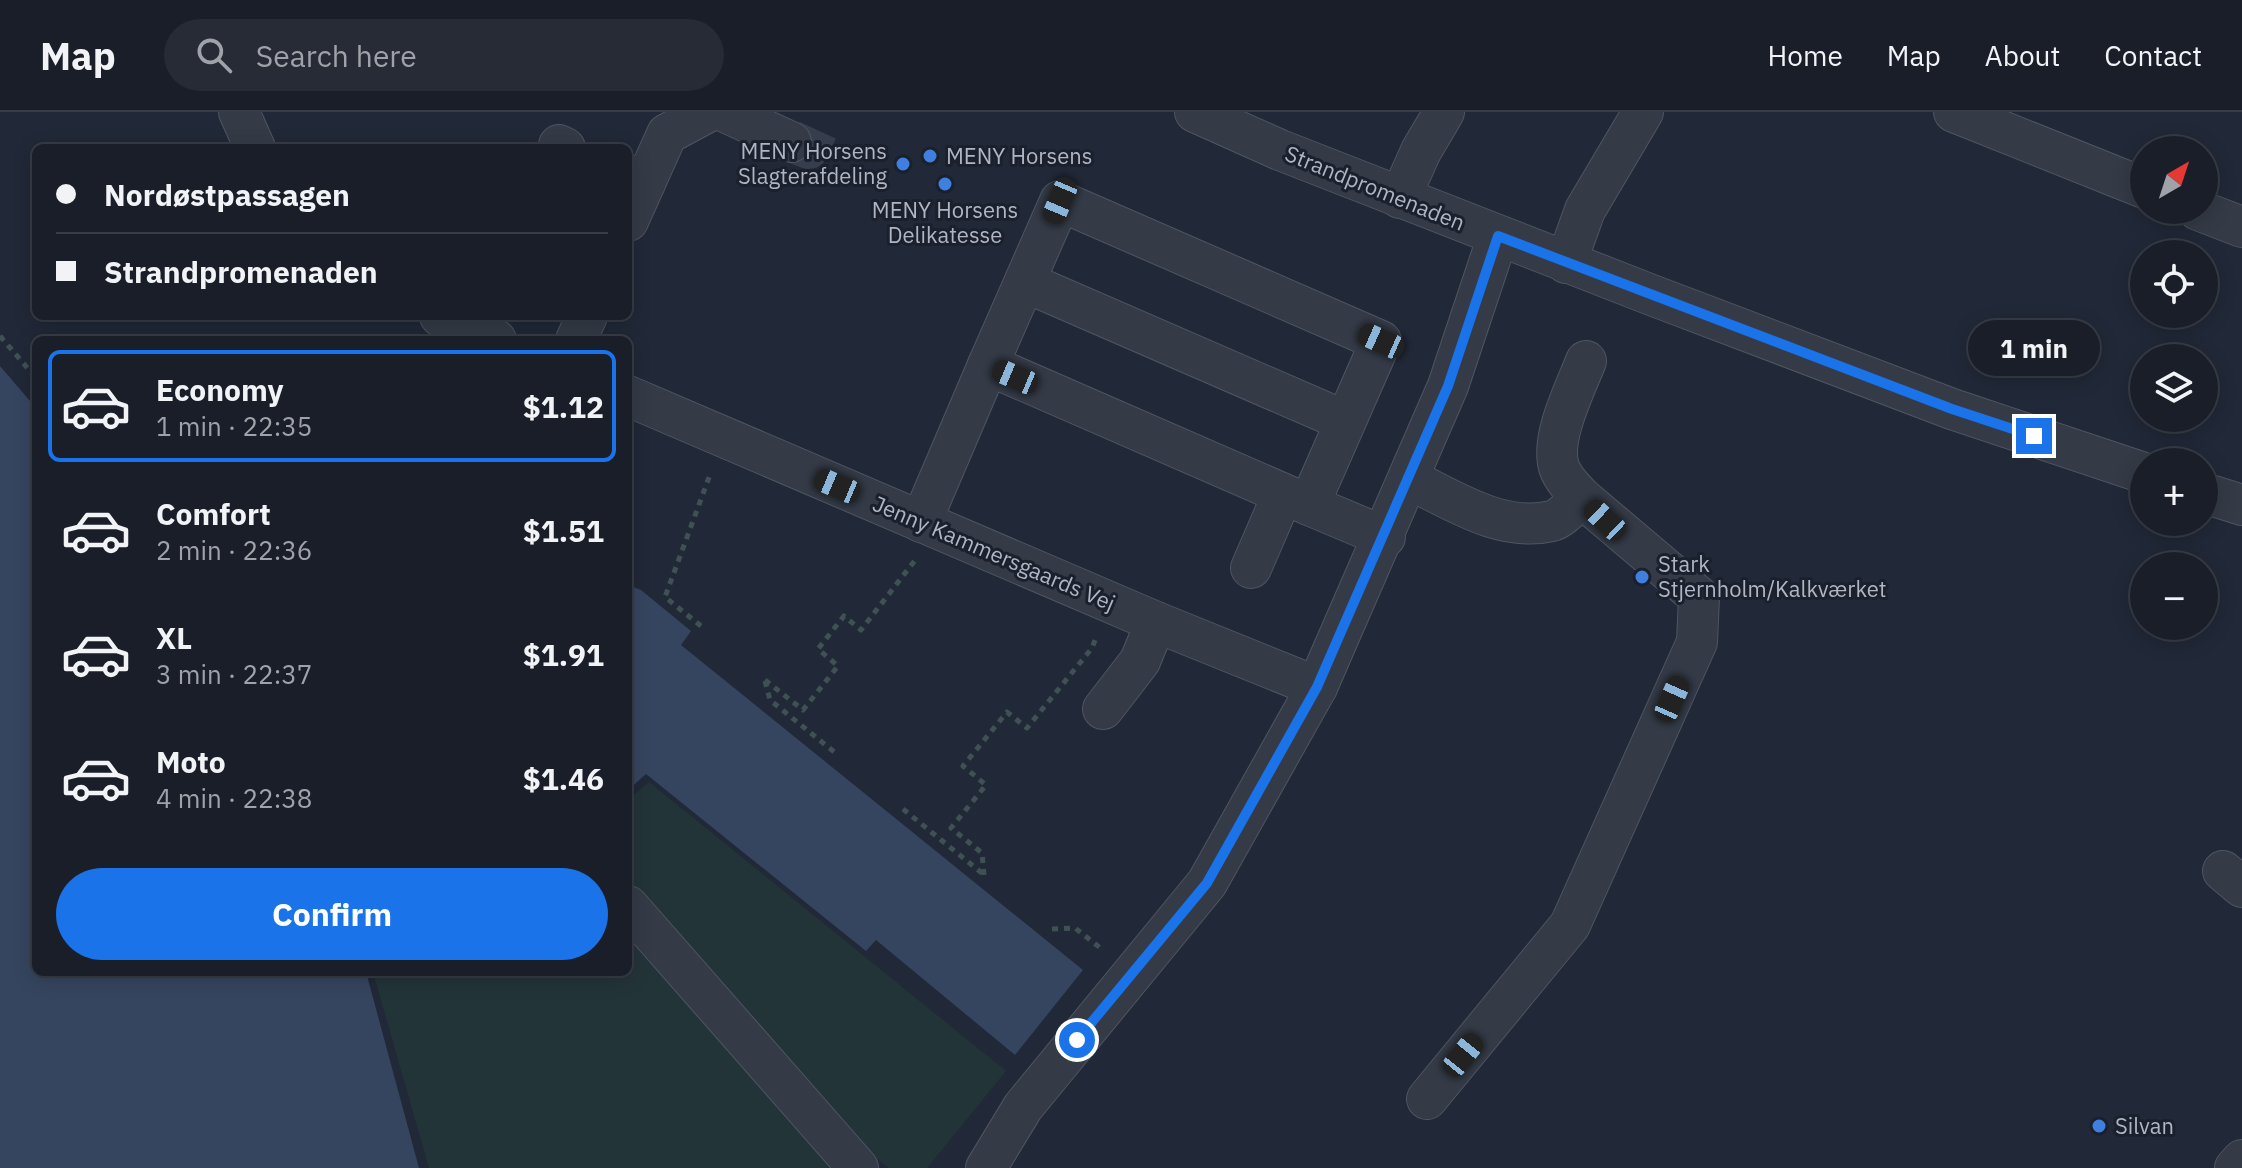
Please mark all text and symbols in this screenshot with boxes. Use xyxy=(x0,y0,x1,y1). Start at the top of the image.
search box xyxy=(164,19,724,91)
text: Map xyxy=(40,31,116,80)
icon: search xyxy=(192,33,236,77)
text: Search here xyxy=(256,36,417,75)
text: Home xyxy=(1767,37,1843,74)
text: Map xyxy=(1887,37,1941,74)
text: About xyxy=(1985,37,2060,74)
text: Contact xyxy=(2104,37,2202,74)
place label: MENY Horsens Slagterafdeling xyxy=(738,136,887,190)
north arrow xyxy=(2130,136,2218,224)
map controls xyxy=(2130,136,2218,640)
street label: Strandpromenaden xyxy=(1281,138,1469,237)
place label: MENY Horsens xyxy=(946,141,1092,170)
marker: MENY Horsens xyxy=(921,147,939,165)
marker: MENY Horsens Slagterafdeling xyxy=(894,155,912,173)
car xyxy=(1040,174,1080,228)
text: Nordøstpassagen xyxy=(104,175,350,214)
marker: MENY Horsens Delikatesse xyxy=(936,175,954,193)
place label: MENY Horsens Delikatesse xyxy=(872,195,1018,249)
button: locate xyxy=(2130,240,2218,328)
text: Strandpromenaden xyxy=(104,252,378,291)
car xyxy=(1354,320,1408,362)
callout: 1 min xyxy=(1968,320,2100,376)
text: 1 min xyxy=(2000,331,2068,365)
button: layers xyxy=(2130,344,2218,432)
car xyxy=(988,357,1042,397)
icon: car xyxy=(60,370,132,442)
text: Economy xyxy=(156,370,284,409)
text: $1.12 xyxy=(523,387,604,426)
text: 1 min · 22:35 xyxy=(156,409,312,443)
route end xyxy=(2016,418,2052,454)
button: + xyxy=(2130,448,2218,536)
car xyxy=(810,466,864,506)
street label: Jenny Kammersgaards Vej xyxy=(869,488,1120,617)
icon: car xyxy=(60,494,132,566)
text: Comfort xyxy=(156,494,271,533)
car xyxy=(1579,495,1631,545)
text: $1.51 xyxy=(523,511,604,550)
text: 2 min · 22:36 xyxy=(156,533,312,567)
place label: Stark Stjernholm/Kalkværket xyxy=(1658,549,1886,603)
button: − xyxy=(2130,552,2218,640)
marker: Stark Stjernholm/Kalkværket xyxy=(1633,568,1651,586)
icon: car xyxy=(60,618,132,690)
text: XL xyxy=(156,618,192,657)
text: $1.91 xyxy=(523,635,604,674)
text: 3 min · 22:37 xyxy=(156,657,312,691)
car xyxy=(1651,672,1693,726)
icon: car xyxy=(60,742,132,814)
text: Moto xyxy=(156,742,226,781)
text: $1.46 xyxy=(523,759,604,798)
text: 4 min · 22:38 xyxy=(156,781,312,815)
button: Confirm xyxy=(56,868,608,960)
route start xyxy=(1059,1022,1095,1058)
car xyxy=(1439,1029,1487,1081)
place label: Silvan xyxy=(2115,1111,2174,1140)
marker: Silvan xyxy=(2090,1117,2108,1135)

